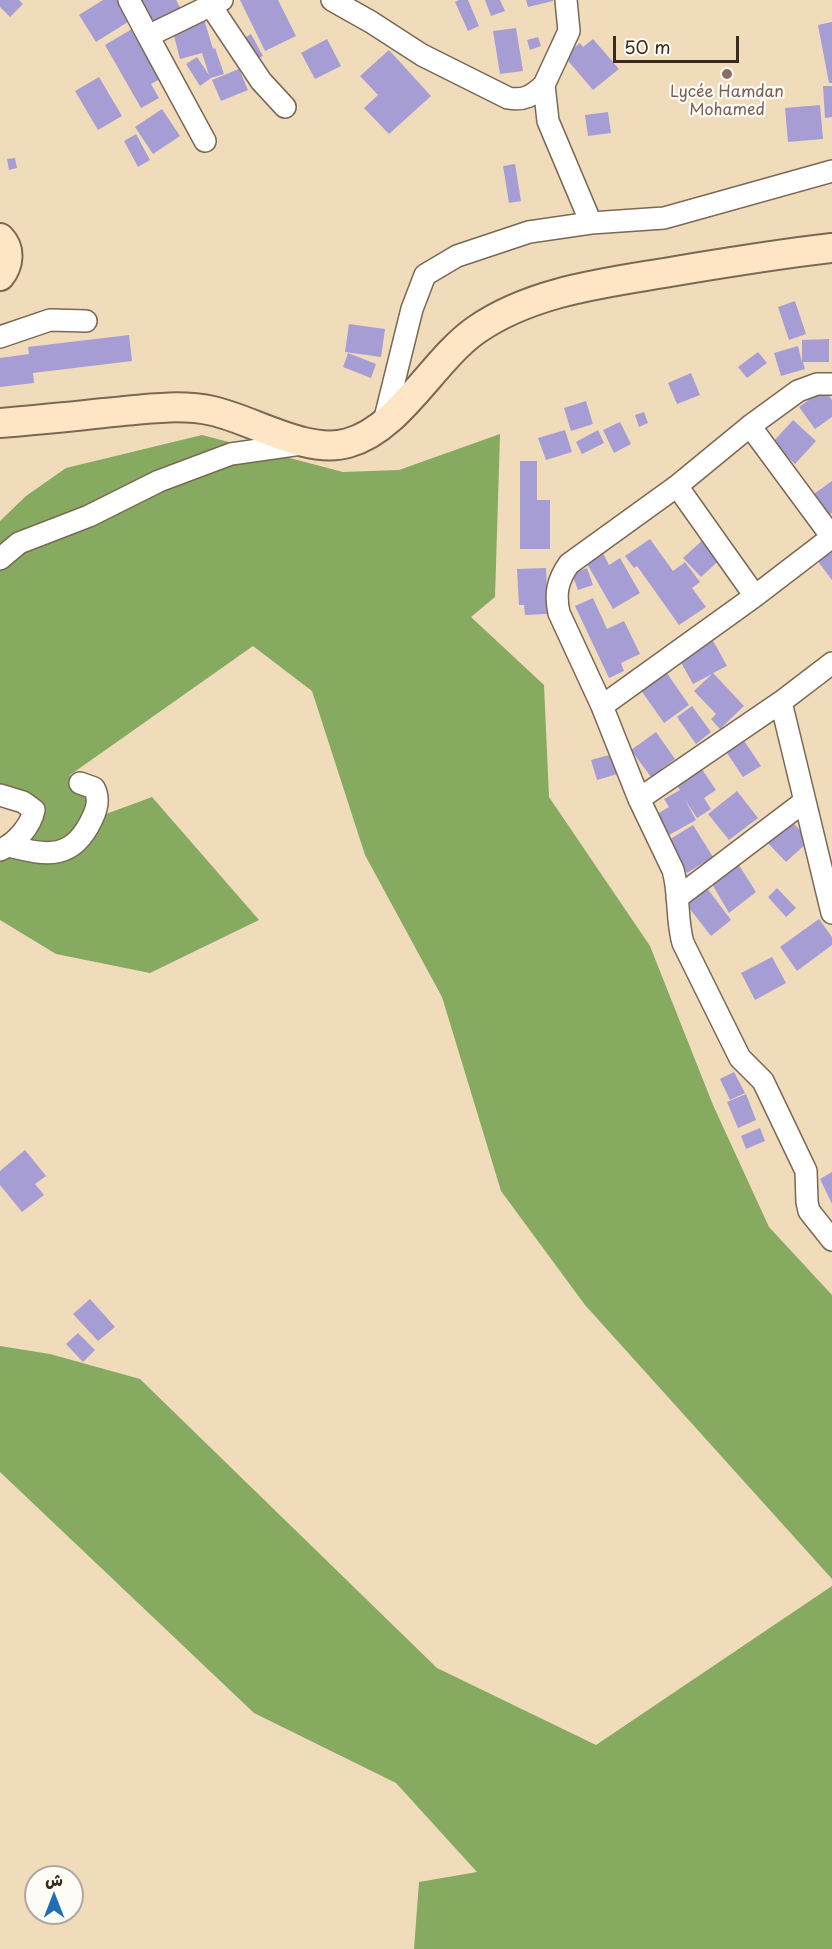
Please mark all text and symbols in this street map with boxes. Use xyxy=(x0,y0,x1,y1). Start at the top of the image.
scale bar xyxy=(616,24,742,62)
text: 50 m xyxy=(624,33,671,60)
marker: Lycée Hamdan Mohamed xyxy=(720,67,734,81)
place label: Lycée Hamdan Mohamed xyxy=(670,83,784,121)
north arrow xyxy=(24,1865,84,1925)
text: ش xyxy=(45,1867,63,1891)

